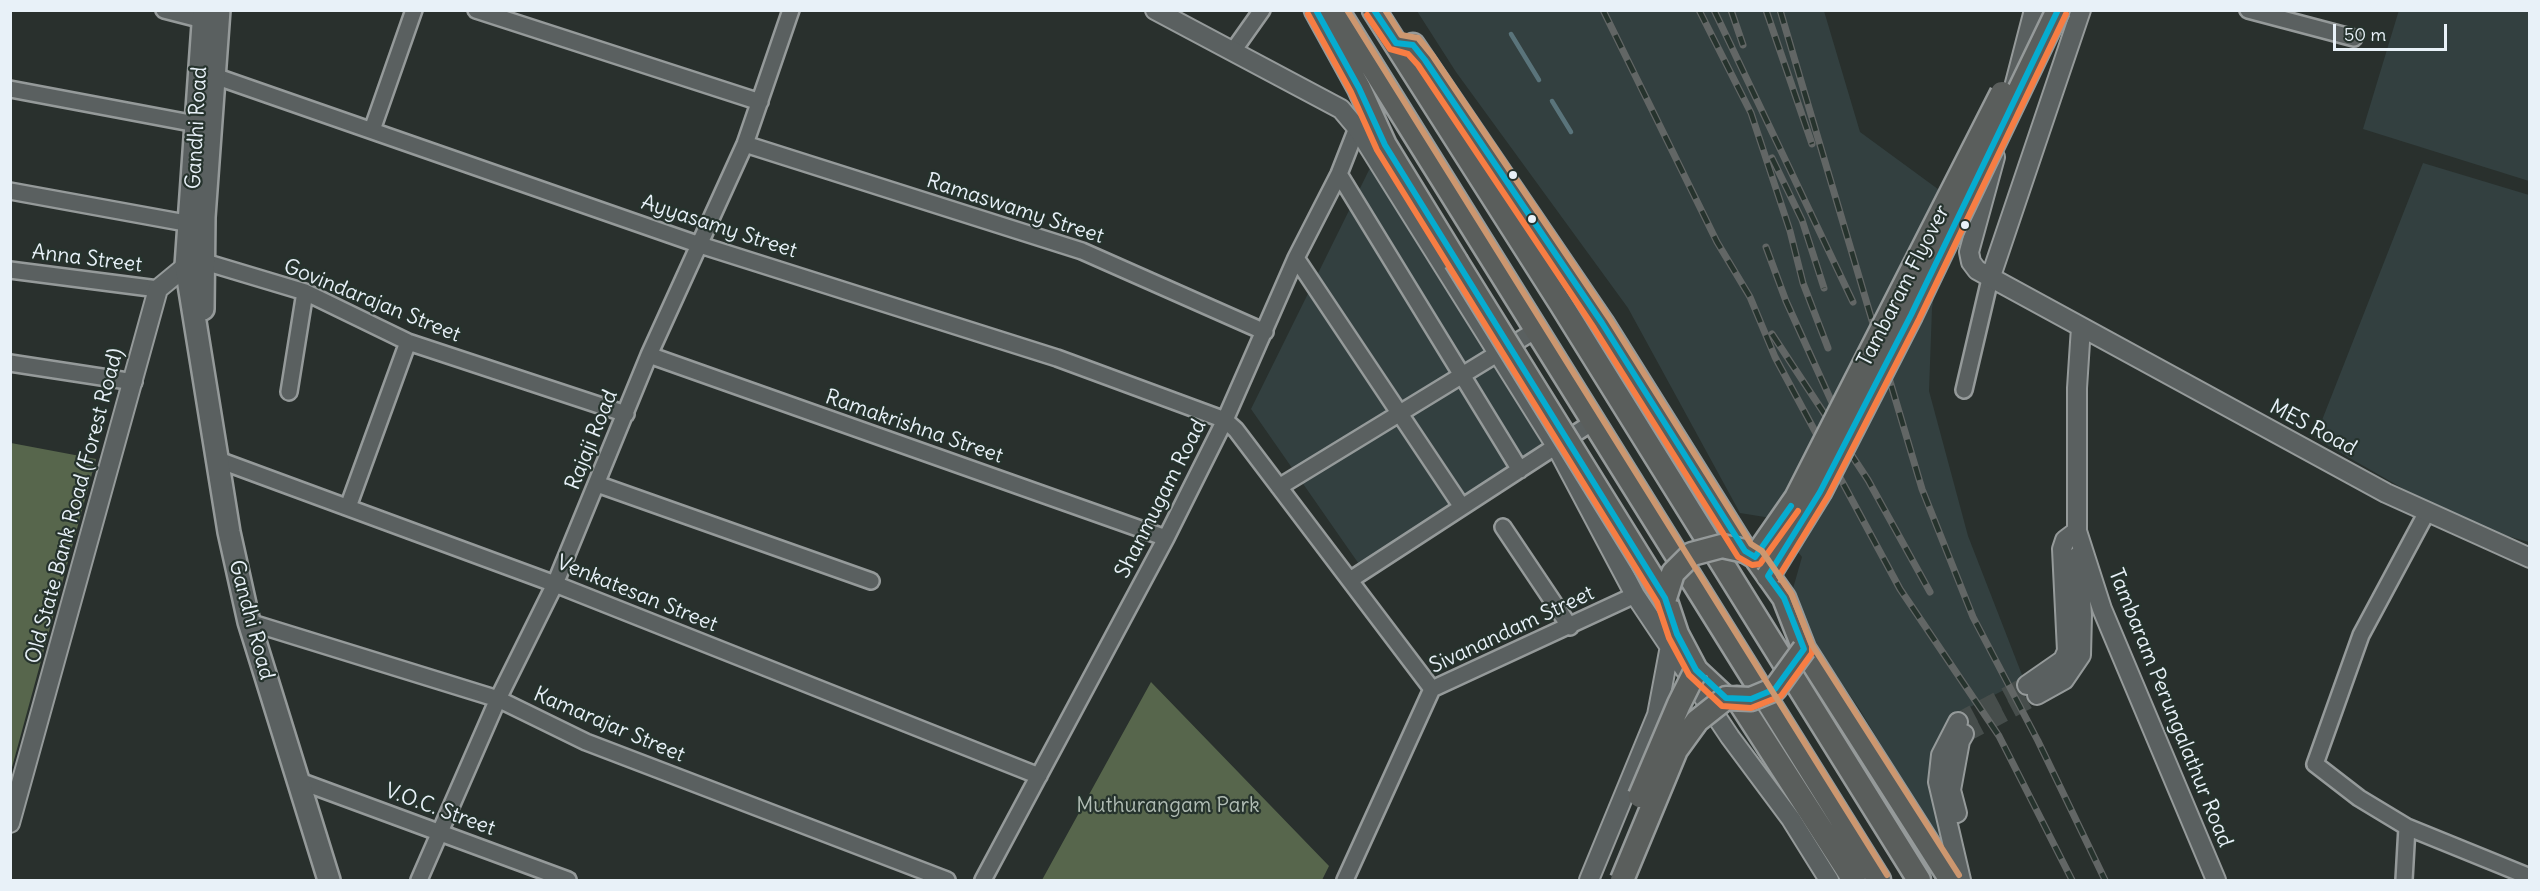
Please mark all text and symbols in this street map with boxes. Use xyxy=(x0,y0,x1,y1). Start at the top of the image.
scale bar xyxy=(2336,12,2450,50)
text: 50 m xyxy=(2344,23,2386,46)
street label: Gandhi Road xyxy=(181,66,213,190)
street label: Ramaswamy Street xyxy=(923,168,1107,250)
unlabelled marker xyxy=(1507,169,1519,181)
street label: Ayyasamy Street xyxy=(638,190,800,264)
street label: Tambaram Flyover xyxy=(1852,201,1956,371)
unlabelled marker xyxy=(1526,213,1538,225)
unlabelled marker xyxy=(1959,219,1971,231)
street label: Anna Street xyxy=(30,240,144,278)
street label: Govindarajan Street xyxy=(280,254,464,348)
street label: Old State Bank Road (Forest Road) xyxy=(21,346,129,666)
street label: Ramakrishna Street xyxy=(822,385,1006,469)
street label: Rajaji Road xyxy=(561,386,623,494)
street label: MES Road xyxy=(2265,395,2361,461)
street label: Shanmugam Road xyxy=(1110,415,1212,583)
street label: Venkatesan Street xyxy=(553,550,721,638)
street label: Gandhi Road xyxy=(223,557,279,683)
street label: Tambaram Perungalathur Road xyxy=(2102,565,2238,851)
street label: Sivanandam Street xyxy=(1426,581,1598,679)
street label: Kamarajar Street xyxy=(530,682,688,768)
street label: V.O.C. Street xyxy=(382,778,498,842)
park label: Muthurangam Park xyxy=(1076,793,1260,819)

